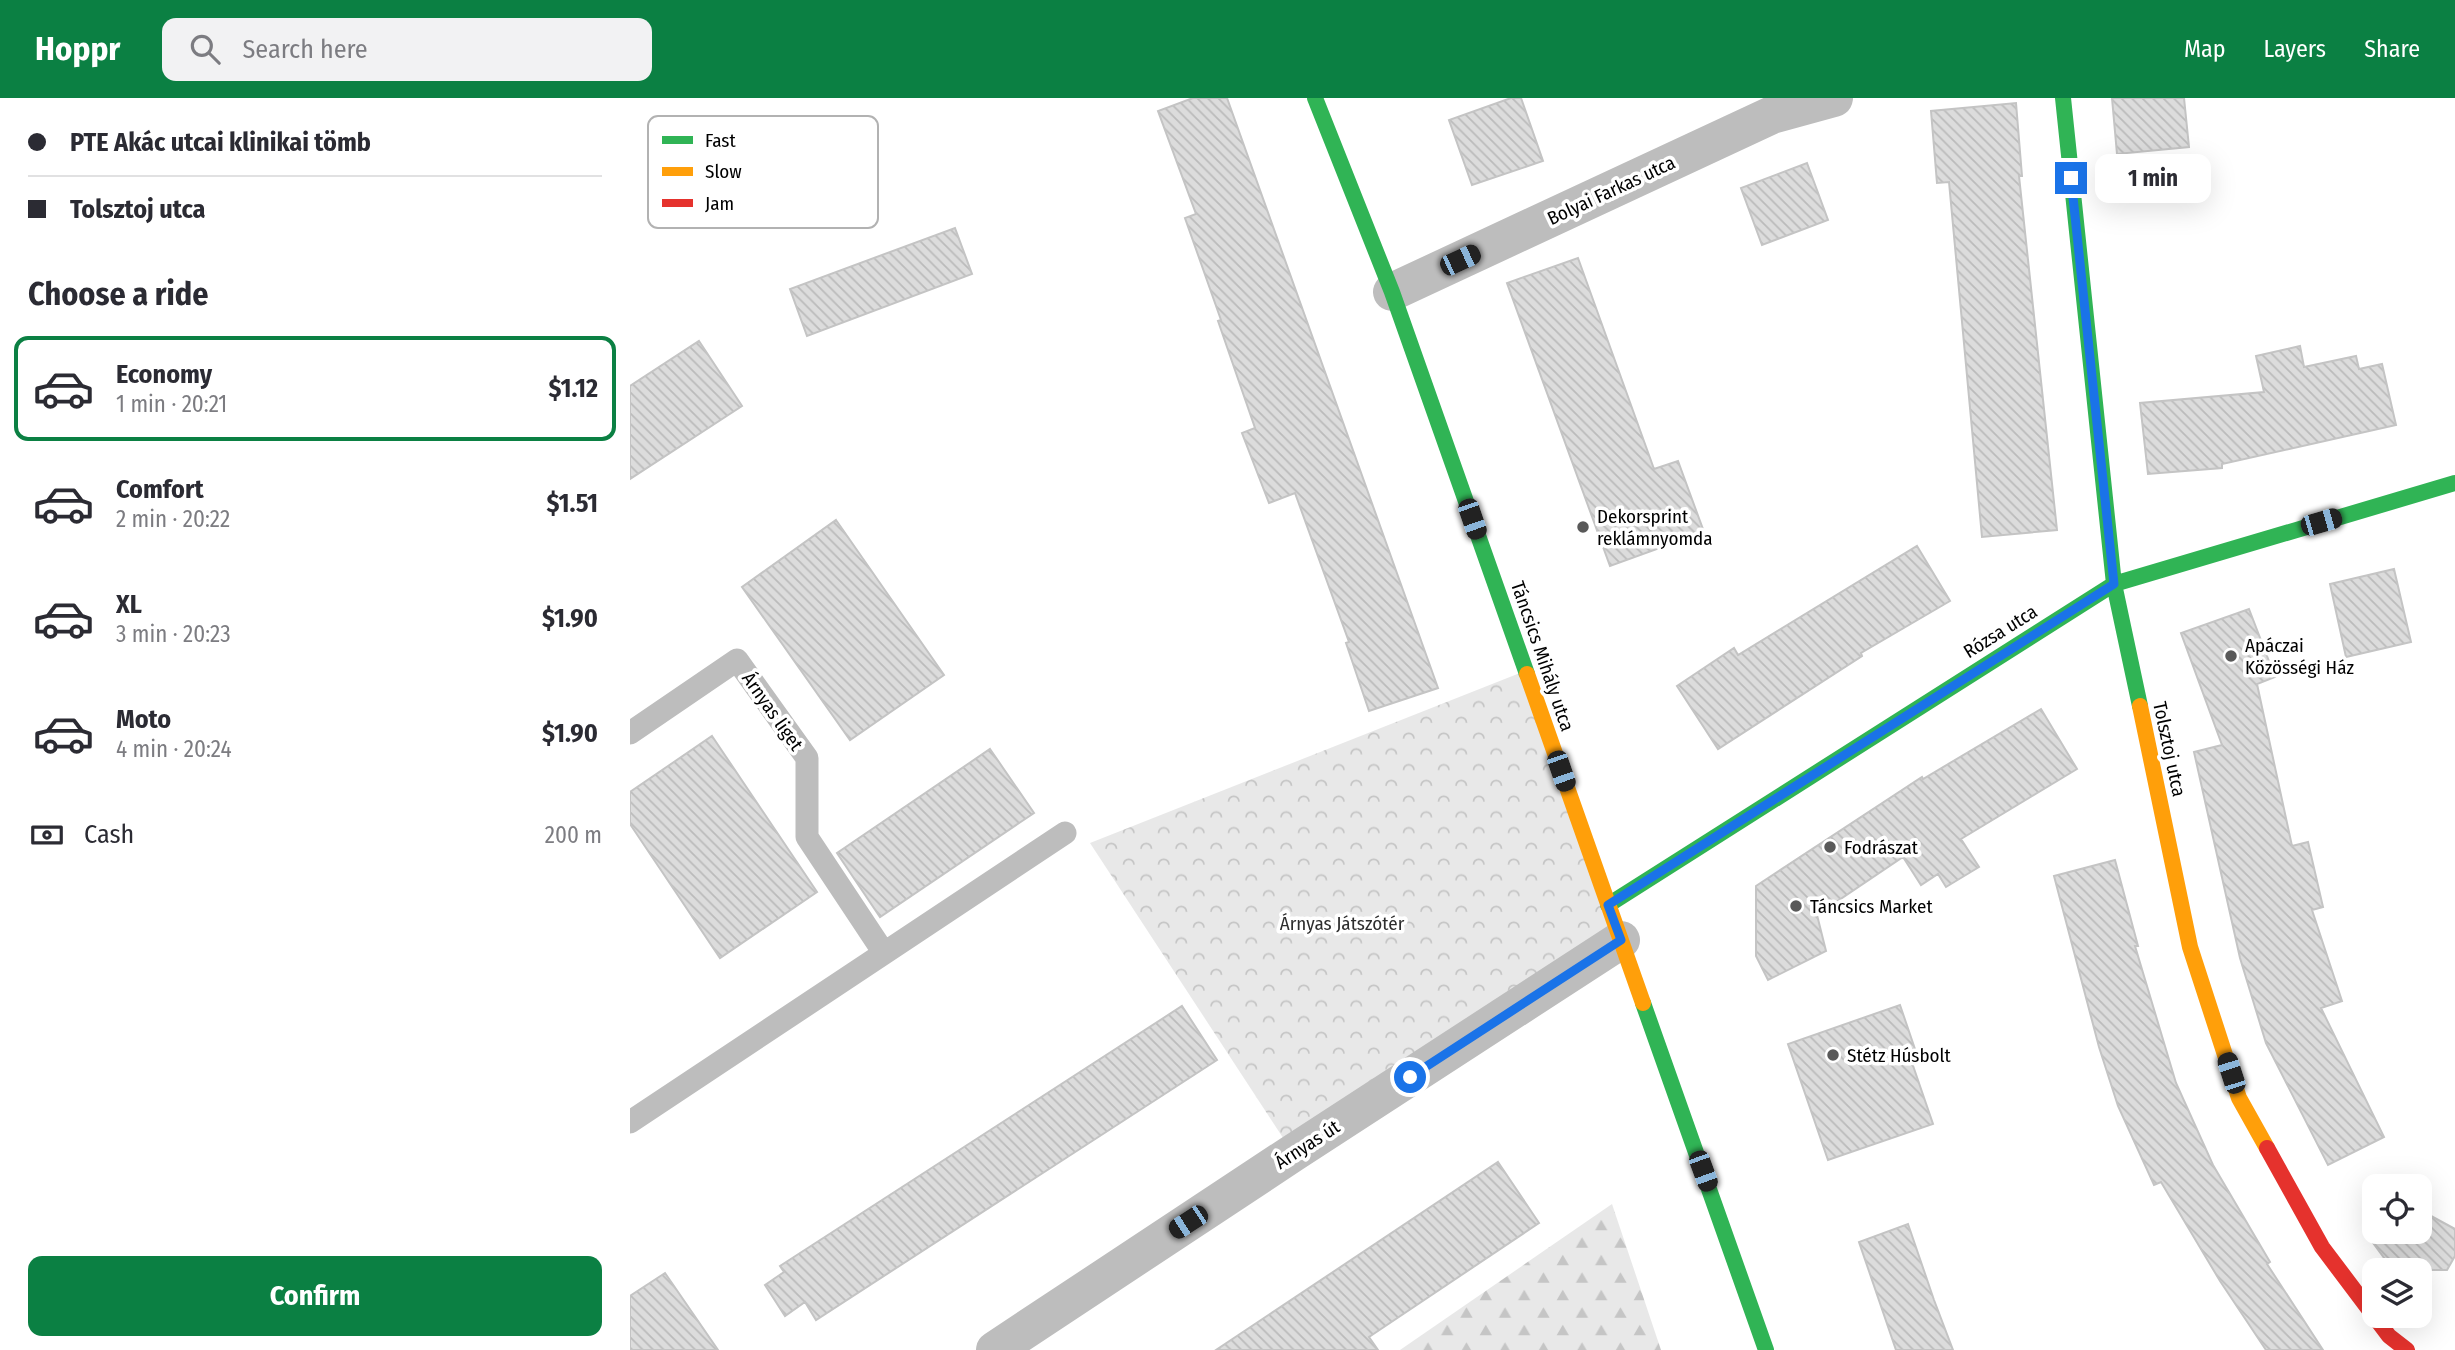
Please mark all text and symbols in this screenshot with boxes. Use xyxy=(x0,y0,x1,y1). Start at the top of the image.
search box xyxy=(162,18,652,81)
text: Hoppr xyxy=(35,29,120,69)
icon: search xyxy=(186,30,224,68)
text: Search here xyxy=(242,34,368,65)
text: Map xyxy=(2184,35,2226,63)
text: Layers xyxy=(2264,35,2326,63)
text: Share xyxy=(2364,35,2420,63)
legend xyxy=(648,116,878,228)
text: PTE Akác utcai klinikai tömb xyxy=(70,127,371,158)
text: Fast xyxy=(705,129,736,152)
street label: Bolyai Farkas utca xyxy=(1544,151,1679,230)
callout: 1 min xyxy=(2096,154,2211,202)
text: Slow xyxy=(705,160,742,183)
route end xyxy=(2055,162,2087,194)
text: 1 min xyxy=(2128,164,2178,192)
text: Jam xyxy=(705,192,734,215)
text: Tolsztoj utca xyxy=(70,194,205,225)
car xyxy=(1437,242,1484,278)
text: Choose a ride xyxy=(28,275,209,313)
icon: car xyxy=(32,357,95,420)
text: Economy xyxy=(116,359,212,390)
text: $1.12 xyxy=(549,373,598,404)
text: 1 min · 20:21 xyxy=(116,390,227,418)
icon: car xyxy=(32,472,95,535)
text: Comfort xyxy=(116,474,204,505)
text: $1.51 xyxy=(546,488,598,519)
car xyxy=(1456,496,1489,542)
text: 2 min · 20:22 xyxy=(116,505,230,533)
place label: Dekorsprint reklámnyomda xyxy=(1597,505,1713,550)
car xyxy=(2298,506,2345,538)
marker: Dekorsprint reklámnyomda xyxy=(1575,519,1591,535)
street label: Táncsics Mihály utca xyxy=(1506,578,1579,734)
icon: car xyxy=(32,587,95,650)
text: XL xyxy=(116,589,142,620)
street label: Rózsa utca xyxy=(1959,600,2041,663)
text: $1.90 xyxy=(542,603,598,634)
text: 3 min · 20:23 xyxy=(116,620,231,648)
place label: Apáczai Közösségi Ház xyxy=(2245,634,2354,679)
marker: Apáczai Közösségi Ház xyxy=(2223,648,2239,664)
street label: Árnyas liget xyxy=(737,668,808,756)
street label: Tolsztoj utca xyxy=(2148,699,2191,799)
icon: car xyxy=(32,702,95,765)
text: Moto xyxy=(116,704,171,735)
text: $1.90 xyxy=(542,718,598,749)
text: 4 min · 20:24 xyxy=(116,735,232,763)
car xyxy=(1545,748,1578,794)
icon: cash xyxy=(28,816,66,854)
text: Cash xyxy=(84,819,134,850)
text: 200 m xyxy=(545,821,602,849)
place label: Fodrászat xyxy=(1844,836,1919,859)
marker: Fodrászat xyxy=(1822,839,1838,855)
place label: Táncsics Market xyxy=(1810,895,1933,918)
marker: Táncsics Market xyxy=(1788,898,1804,914)
park label: Árnyas Játszótér xyxy=(1280,912,1405,935)
place label: Stétz Húsbolt xyxy=(1847,1044,1952,1067)
marker: Stétz Húsbolt xyxy=(1825,1047,1841,1063)
car xyxy=(2215,1050,2248,1096)
route start xyxy=(1394,1061,1426,1093)
street label: Árnyas út xyxy=(1271,1115,1345,1174)
car xyxy=(1686,1148,1721,1194)
map controls xyxy=(2362,1174,2432,1328)
button: locate xyxy=(2362,1174,2432,1244)
car xyxy=(1165,1202,1212,1242)
button: Confirm xyxy=(28,1256,602,1336)
button: layers xyxy=(2362,1258,2432,1328)

